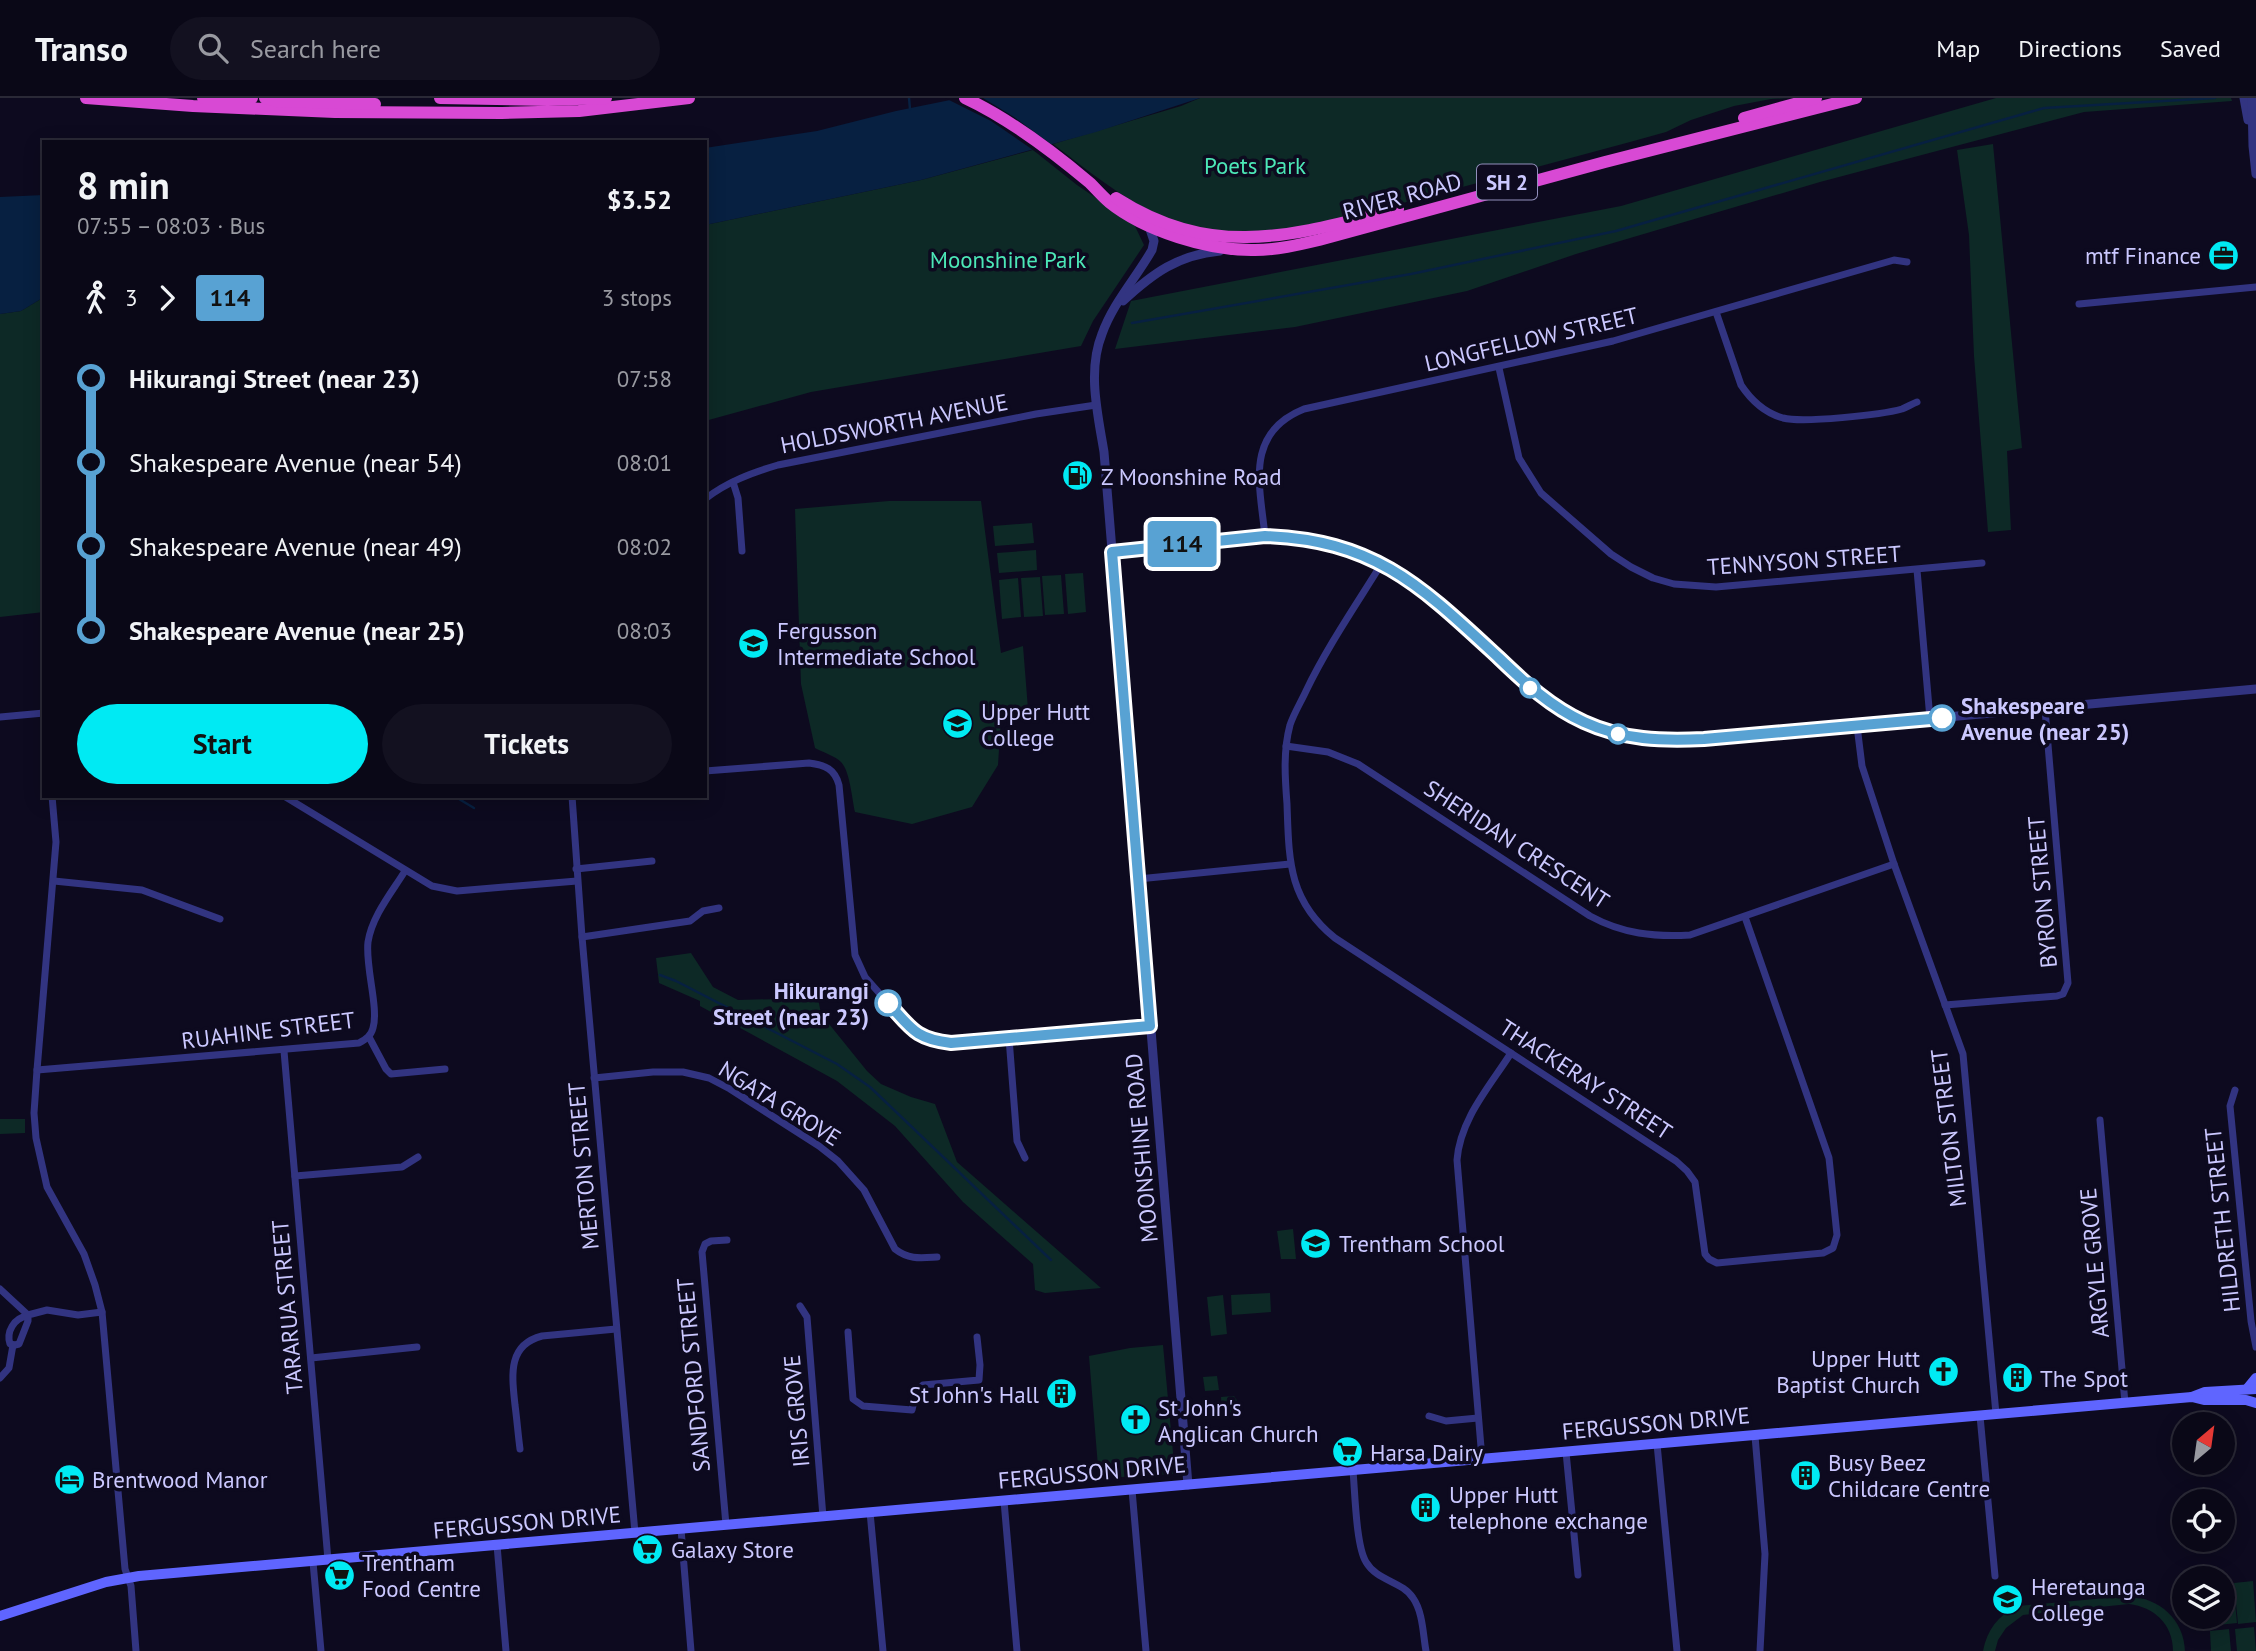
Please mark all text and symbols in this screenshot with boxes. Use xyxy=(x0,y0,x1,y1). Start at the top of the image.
search box xyxy=(170,17,660,80)
text: Transo xyxy=(35,27,128,70)
icon: search xyxy=(194,29,232,67)
text: Search here xyxy=(250,32,381,65)
text: Map xyxy=(1936,33,1980,64)
text: Directions xyxy=(2018,33,2122,64)
text: Saved xyxy=(2160,33,2221,64)
park label: Poets Park xyxy=(1204,151,1306,180)
text: 8 min xyxy=(77,160,170,209)
road number: SH 2 xyxy=(1477,164,1537,200)
street label: RIVER ROAD xyxy=(1339,166,1465,226)
text: $3.52 xyxy=(607,183,672,216)
text: 07:55 – 08:03 · Bus xyxy=(77,211,265,240)
office icon: mtf Finance xyxy=(2207,238,2241,272)
place label: mtf Finance xyxy=(2085,241,2201,270)
park label: Moonshine Park xyxy=(930,245,1086,274)
icon: walk xyxy=(77,279,115,317)
icon: forward xyxy=(148,279,186,317)
text: 114 xyxy=(210,282,250,313)
text: 3 xyxy=(125,283,138,312)
text: 3 stops xyxy=(602,283,672,312)
street label: LONGFELLOW STREET xyxy=(1421,300,1641,378)
text: Hikurangi Street (near 23) xyxy=(129,362,420,395)
text: 07:58 xyxy=(617,364,672,393)
street label: HOLDSWORTH AVENUE xyxy=(778,387,1010,459)
text: Shakespeare Avenue (near 54) xyxy=(129,446,462,479)
text: 08:01 xyxy=(617,448,672,477)
fuel station icon: Z Moonshine Road xyxy=(1061,459,1095,493)
place label: Z Moonshine Road xyxy=(1101,462,1282,491)
line badge: 114 xyxy=(1142,521,1222,567)
text: 114 xyxy=(1162,528,1202,559)
text: Shakespeare Avenue (near 49) xyxy=(129,530,462,563)
text: 08:02 xyxy=(617,532,672,561)
street label: TENNYSON STREET xyxy=(1706,539,1902,581)
text: Shakespeare Avenue (near 25) xyxy=(129,614,465,647)
text: 08:03 xyxy=(617,616,672,645)
place label: Fergusson Intermediate School xyxy=(777,616,976,671)
school or university icon: Fergusson Intermediate School xyxy=(737,626,771,660)
unlabelled marker xyxy=(1520,678,1540,698)
place label: Shakespeare Avenue (near 25) xyxy=(1961,691,2129,746)
place label: Upper Hutt College xyxy=(981,697,1090,752)
button: Start xyxy=(77,704,368,784)
button: Tickets xyxy=(382,704,672,784)
marker: Shakespeare Avenue (near 25) xyxy=(1929,705,1955,731)
school or university icon: Upper Hutt College xyxy=(941,707,975,741)
unlabelled marker xyxy=(1608,724,1628,744)
street label: SHERIDAN CRESCENT xyxy=(1419,773,1615,915)
street label: BYRON STREET xyxy=(2021,815,2063,969)
place label: Hikurangi Street (near 23) xyxy=(713,976,869,1031)
marker: Hikurangi Street (near 23) xyxy=(875,990,901,1016)
street label: RUAHINE STREET xyxy=(180,1005,357,1055)
street label: THACKERAY STREET xyxy=(1494,1012,1678,1146)
street label: MILTON STREET xyxy=(1924,1047,1972,1209)
street label: MOONSHINE ROAD xyxy=(1118,1052,1164,1244)
street label: NGATA GROVE xyxy=(714,1054,846,1152)
street label: MERTON STREET xyxy=(561,1081,605,1251)
street label: HILDRETH STREET xyxy=(2198,1126,2246,1314)
street label: ARGYLE GROVE xyxy=(2073,1187,2115,1339)
street label: TARARUA STREET xyxy=(265,1219,309,1395)
school or university icon: Trentham School xyxy=(1299,1226,1333,1260)
place label: Trentham School xyxy=(1339,1229,1505,1258)
street label: SANDFORD STREET xyxy=(670,1276,716,1473)
place label: Upper Hutt Baptist Church xyxy=(1776,1344,1920,1399)
street label: IRIS GROVE xyxy=(777,1354,815,1468)
church icon: Upper Hutt Baptist Church xyxy=(1926,1354,1960,1388)
building icon: The Spot xyxy=(2000,1361,2034,1395)
place label: The Spot xyxy=(2040,1364,2128,1393)
building icon: St John's Hall xyxy=(1045,1377,1079,1411)
place label: St John's Hall xyxy=(909,1380,1039,1409)
place label: St John's Anglican Church xyxy=(1158,1393,1319,1448)
street label: FERGUSSON DRIVE xyxy=(1561,1400,1751,1446)
church icon: St John's Anglican Church xyxy=(1118,1403,1152,1437)
north arrow xyxy=(2172,1412,2235,1475)
map controls xyxy=(2172,1412,2235,1629)
supermarket icon: Harsa Dairy xyxy=(1330,1435,1364,1469)
place label: Harsa Dairy xyxy=(1370,1438,1483,1467)
place label: Busy Beez Childcare Centre xyxy=(1828,1448,1990,1503)
street label: FERGUSSON DRIVE xyxy=(997,1449,1187,1495)
building icon: Busy Beez Childcare Centre xyxy=(1788,1458,1822,1492)
hotel icon: Brentwood Manor xyxy=(52,1462,86,1496)
place label: Brentwood Manor xyxy=(92,1465,268,1494)
place label: Upper Hutt telephone exchange xyxy=(1449,1480,1648,1535)
button: locate xyxy=(2172,1489,2235,1552)
building icon: Upper Hutt telephone exchange xyxy=(1409,1490,1443,1524)
street label: FERGUSSON DRIVE xyxy=(432,1499,622,1545)
supermarket icon: Galaxy Store xyxy=(631,1532,665,1566)
place label: Galaxy Store xyxy=(671,1535,794,1564)
place label: Trentham Food Centre xyxy=(362,1548,481,1603)
supermarket icon: Trentham Food Centre xyxy=(322,1558,356,1592)
button: layers xyxy=(2172,1566,2235,1629)
place label: Heretaunga College xyxy=(2031,1572,2146,1627)
school or university icon: Heretaunga College xyxy=(1991,1582,2025,1616)

